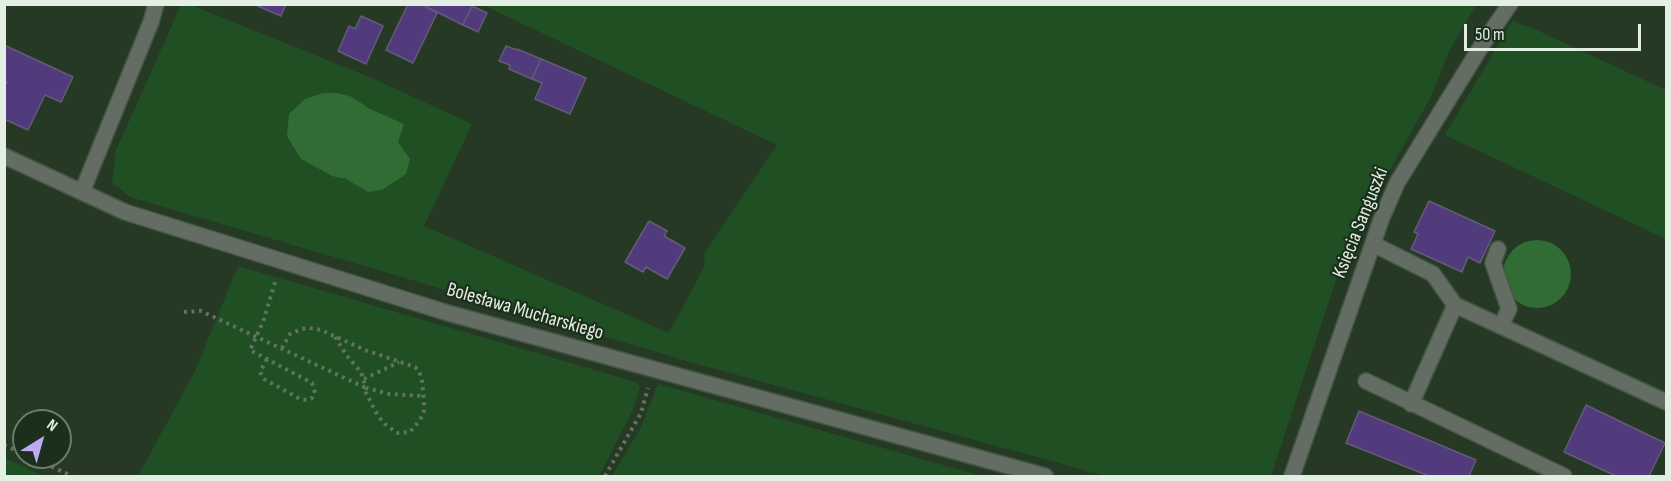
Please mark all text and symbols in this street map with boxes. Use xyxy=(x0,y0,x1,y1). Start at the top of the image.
scale bar xyxy=(1467,12,1644,50)
text: 50 m xyxy=(1475,24,1505,45)
street label: Księcia Sanguszki xyxy=(1328,164,1394,282)
street label: Bolesława Mucharskiego xyxy=(444,278,606,346)
north arrow xyxy=(12,409,72,469)
text: N xyxy=(43,416,61,436)

